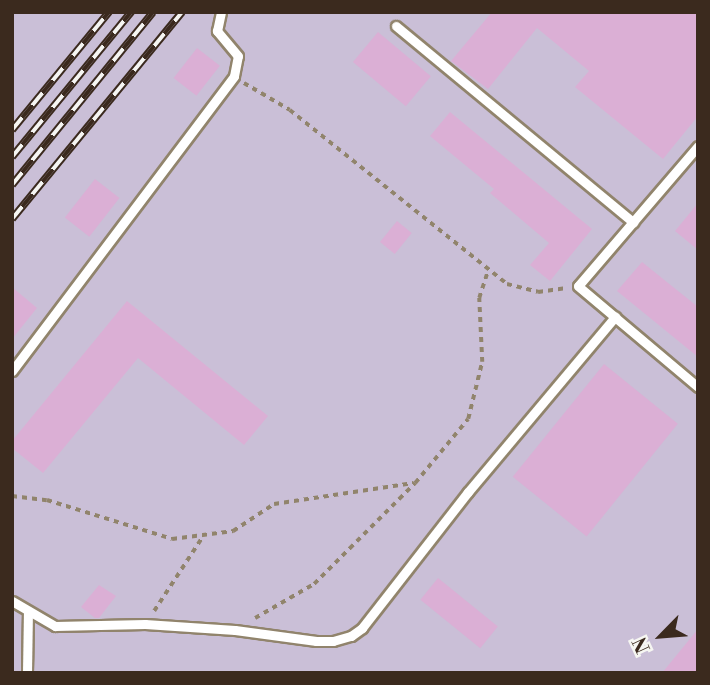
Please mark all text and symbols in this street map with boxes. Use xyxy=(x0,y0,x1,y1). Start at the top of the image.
north arrow xyxy=(626,601,696,671)
text: N xyxy=(628,633,656,657)

